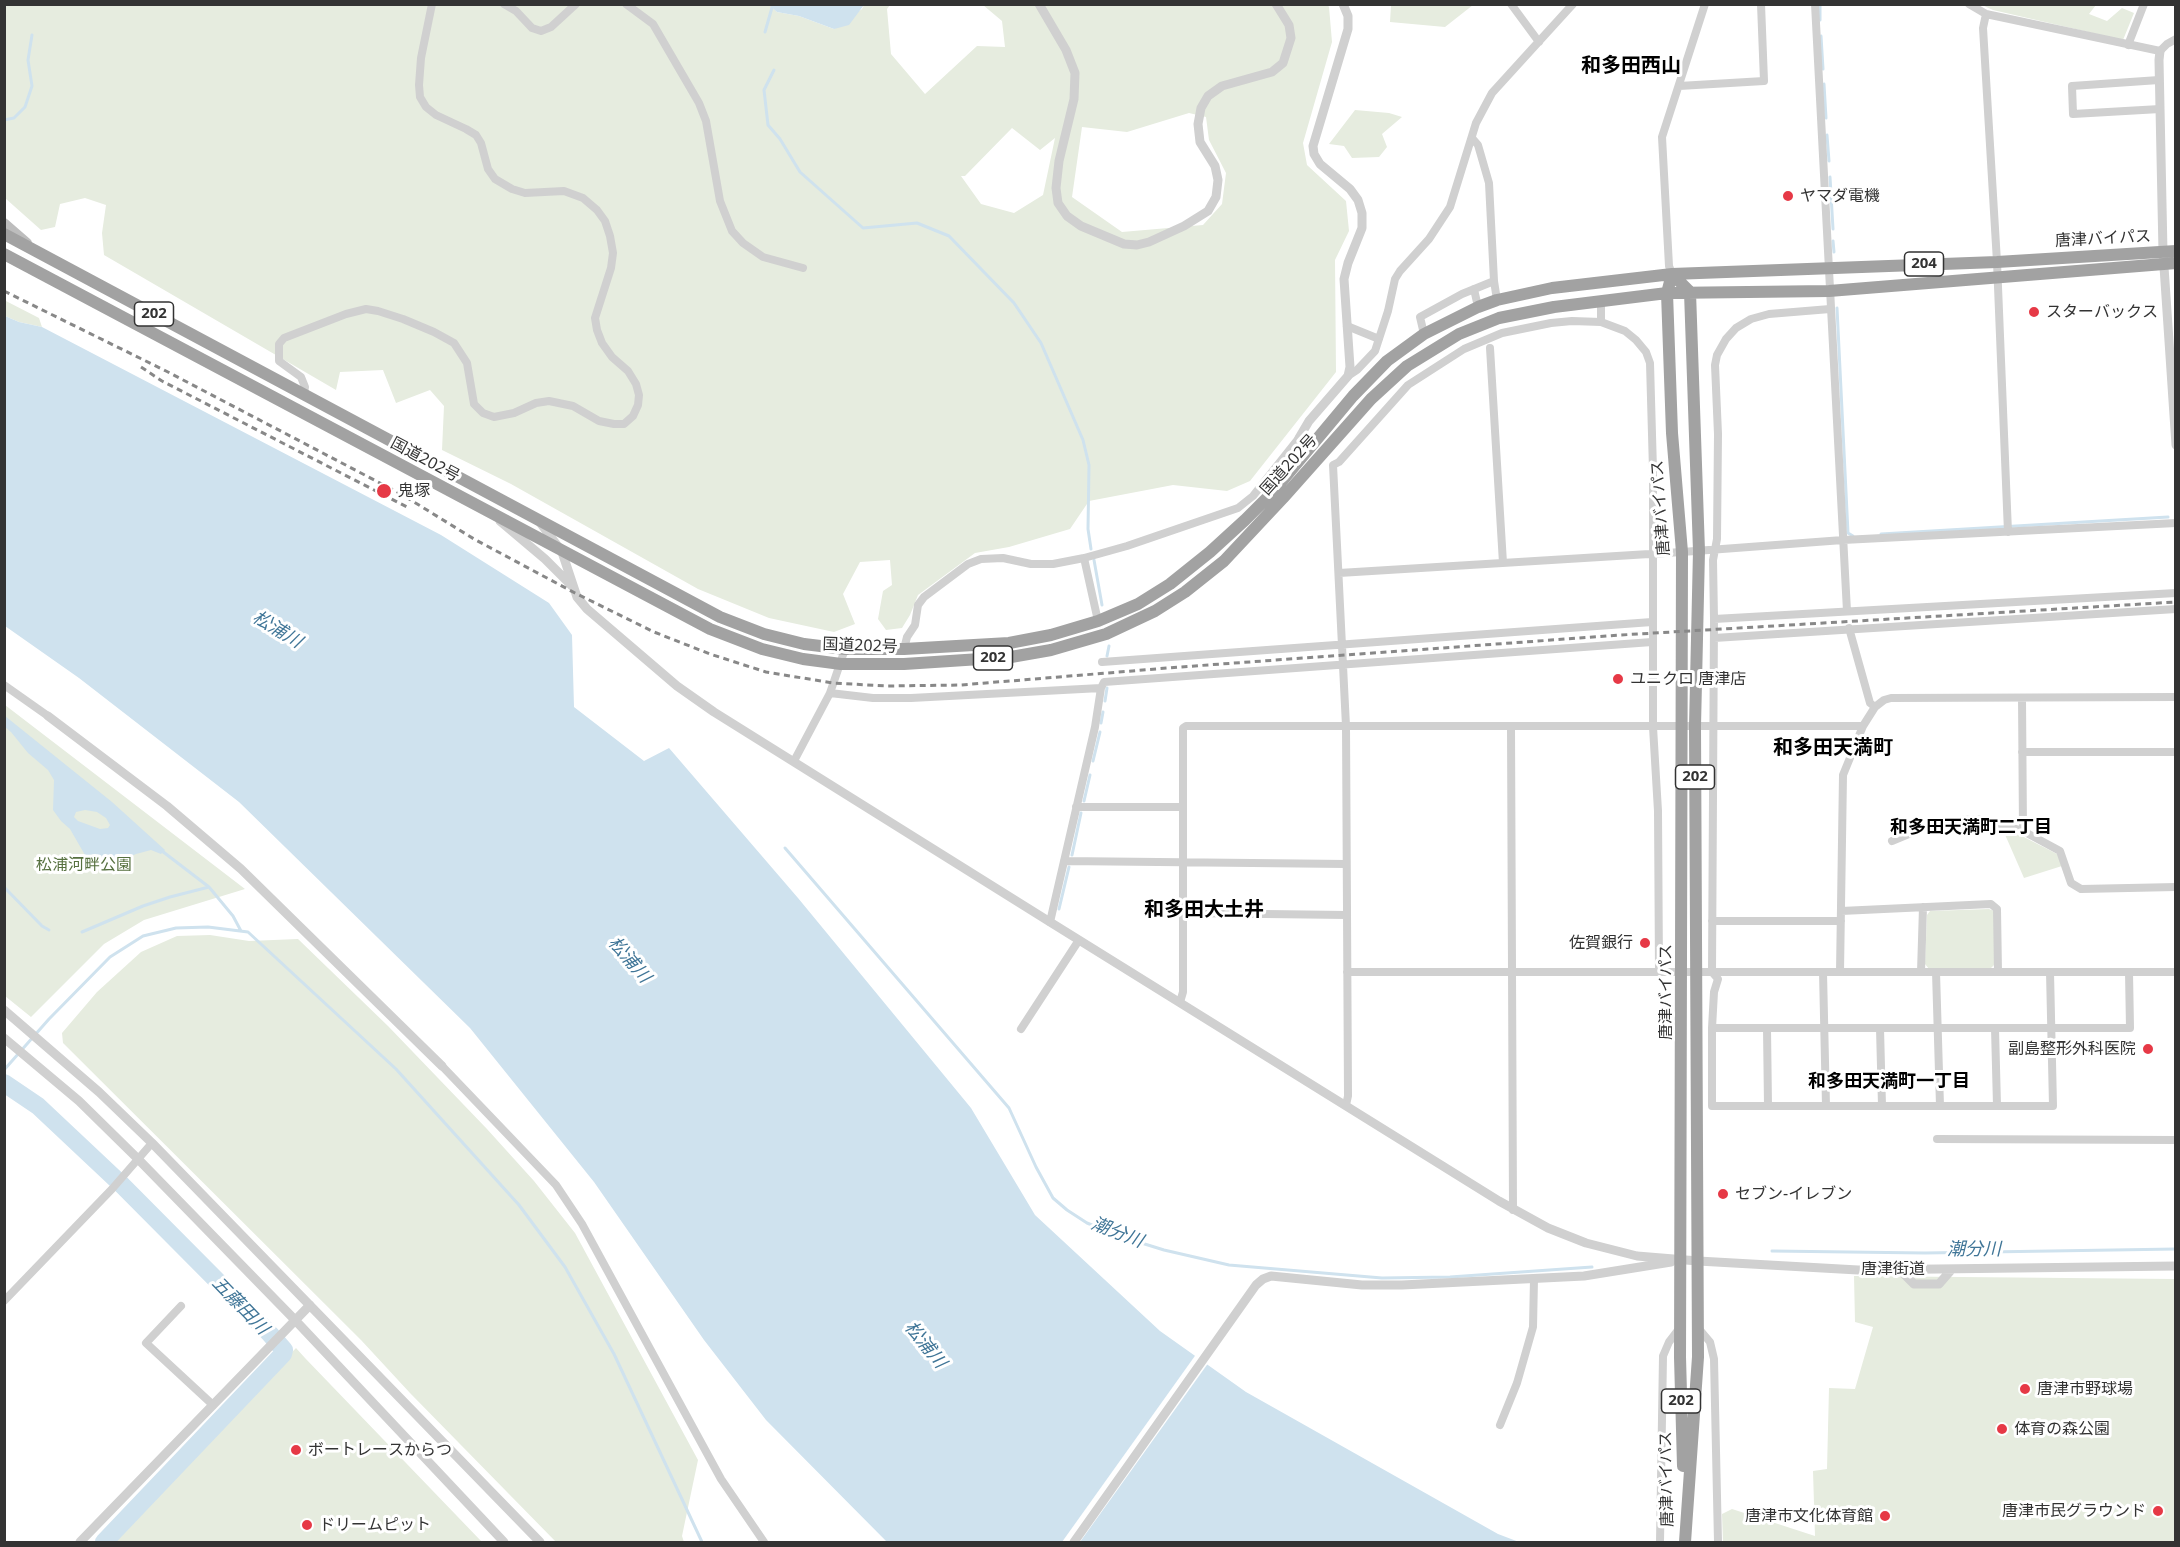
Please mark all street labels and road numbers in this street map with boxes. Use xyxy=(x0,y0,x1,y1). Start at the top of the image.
street label: 唐津バイパス xyxy=(2055,227,2151,251)
road number: 204 xyxy=(1904,252,1944,276)
road number: 202 xyxy=(134,302,174,326)
street label: 国道202号 xyxy=(1257,431,1321,499)
street label: 国道202号 xyxy=(387,434,463,486)
street label: 唐津バイパス xyxy=(1648,459,1674,557)
street label: 国道202号 xyxy=(822,635,898,657)
road number: 202 xyxy=(974,646,1012,670)
road number: 202 xyxy=(1676,765,1714,789)
street label: 唐津バイパス xyxy=(1656,944,1676,1040)
street label: 唐津街道 xyxy=(1861,1259,1925,1279)
road number: 202 xyxy=(1662,1389,1700,1413)
street label: 唐津バイパス xyxy=(1657,1431,1677,1527)

